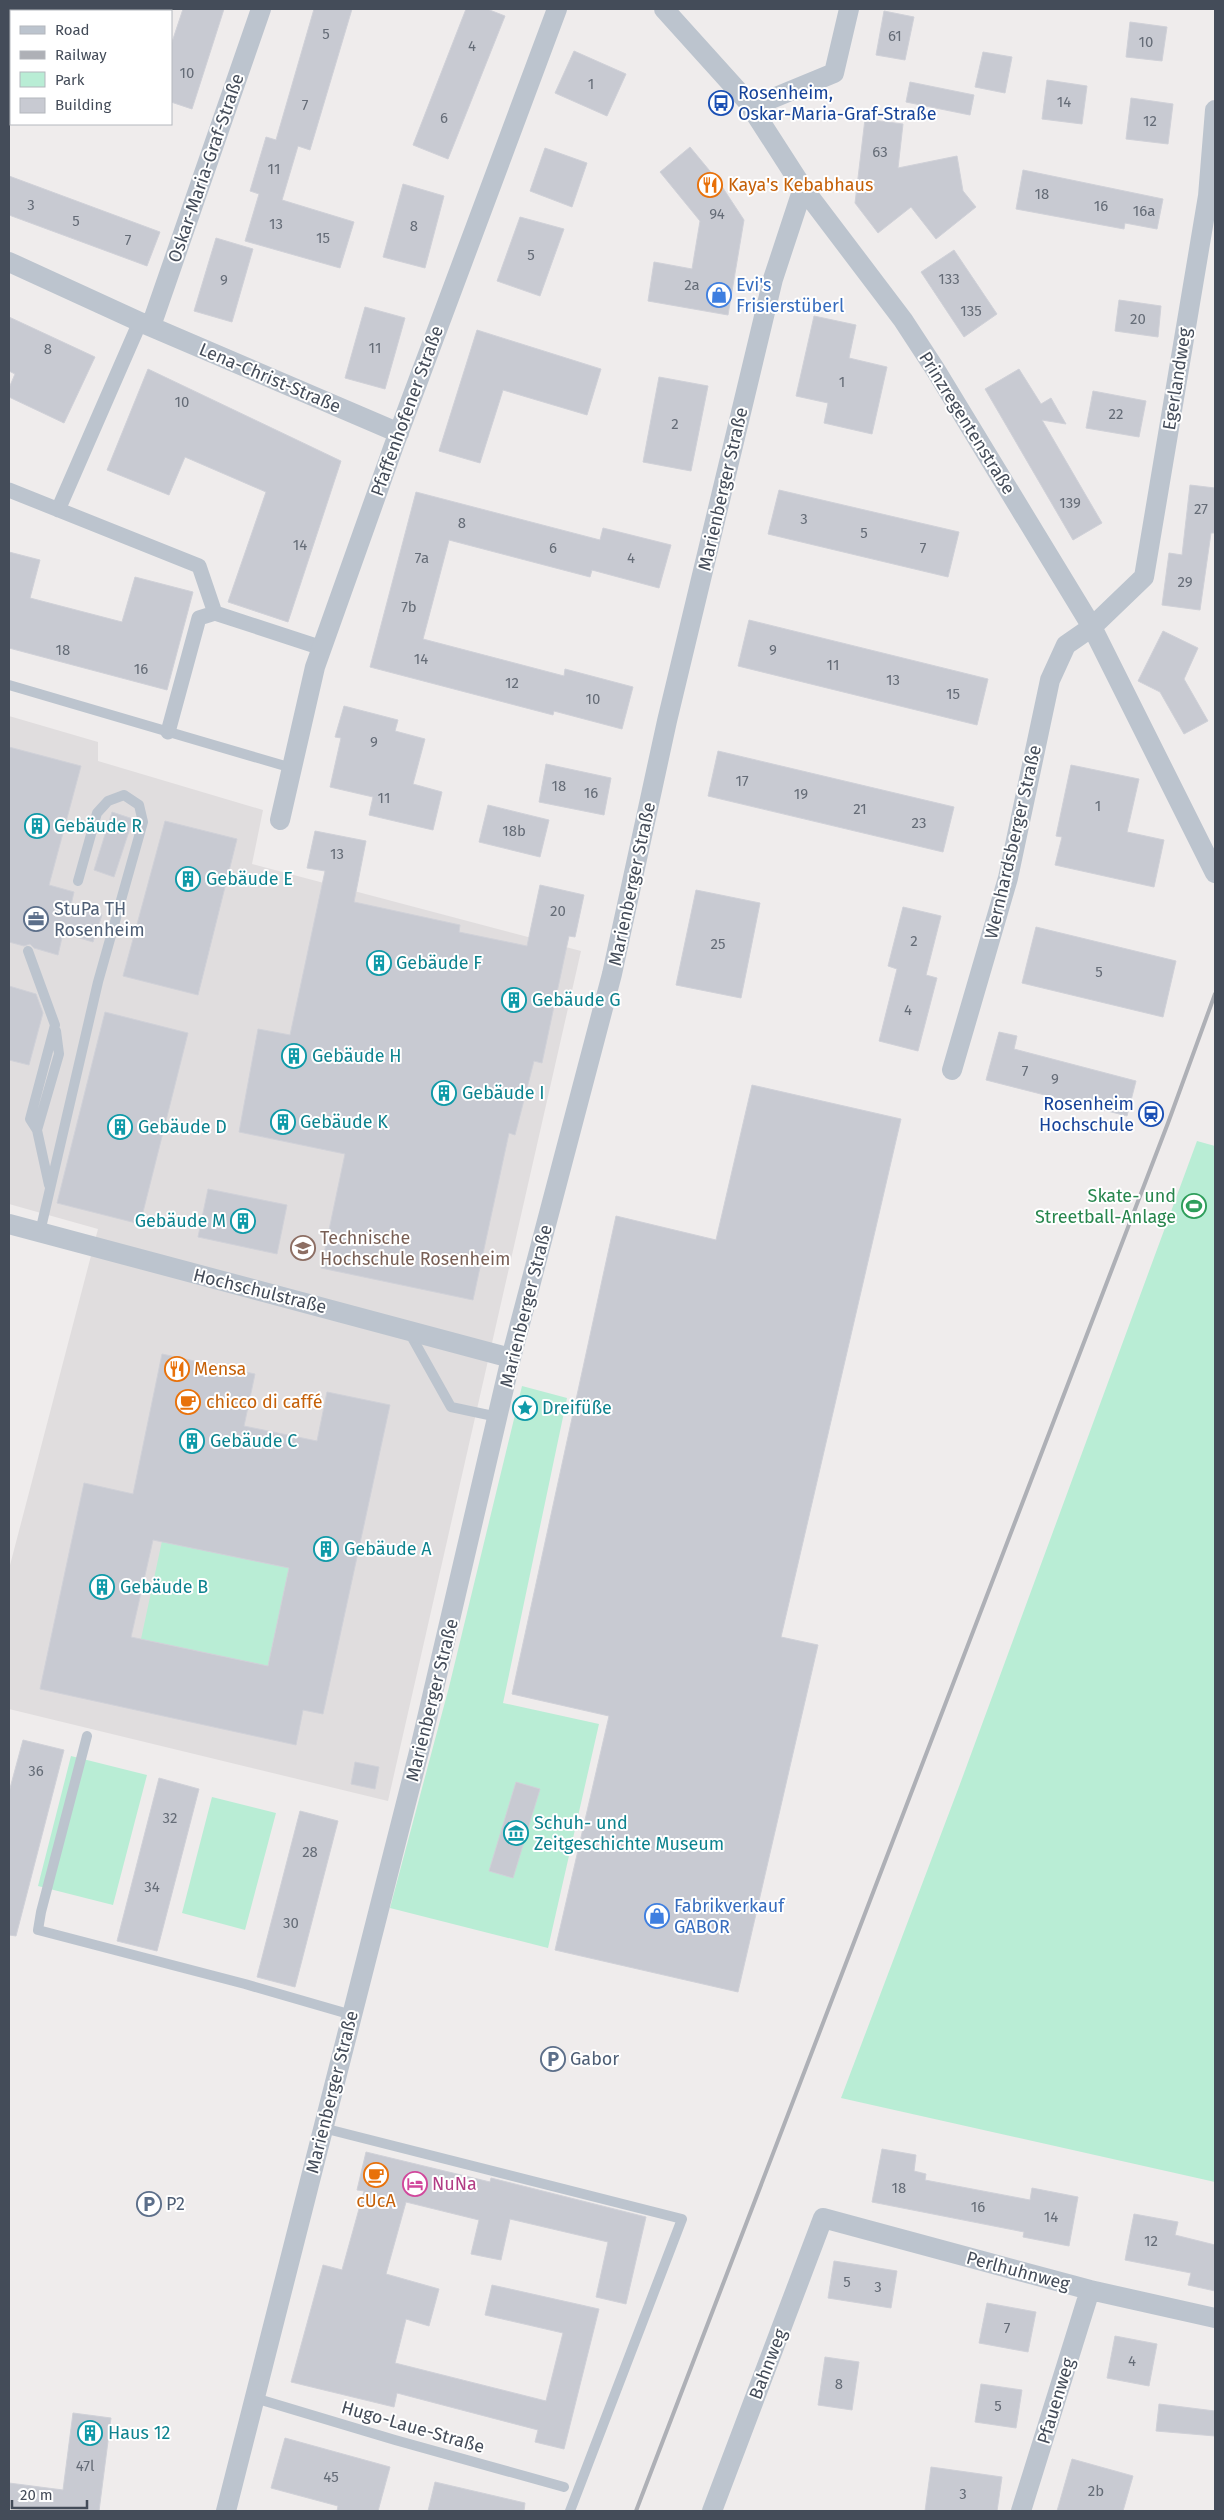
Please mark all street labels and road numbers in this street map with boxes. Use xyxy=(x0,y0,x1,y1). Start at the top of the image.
street label: Oskar-Maria-Graf-Straße xyxy=(163,71,249,265)
street label: Pfaffenhofener Straße xyxy=(366,323,448,499)
street label: Egerlandweg xyxy=(1158,326,1196,432)
street label: Lena-Christ-Straße xyxy=(196,338,344,418)
street label: Prinzregentenstraße xyxy=(914,348,1020,498)
street label: Marienberger Straße xyxy=(694,405,752,573)
street label: Wernhardsberger Straße xyxy=(980,743,1046,941)
street label: Marienberger Straße xyxy=(604,800,660,968)
street label: Marienberger Straße xyxy=(495,1222,557,1390)
street label: Hochschulstraße xyxy=(191,1264,329,1318)
street label: Marienberger Straße xyxy=(401,1616,463,1784)
street label: Marienberger Straße xyxy=(301,2008,363,2176)
street label: Perlhuhnweg xyxy=(964,2247,1073,2296)
street label: Bahnweg xyxy=(744,2325,792,2402)
street label: Pfauenweg xyxy=(1033,2355,1080,2447)
street label: Hugo-Laue-Straße xyxy=(339,2396,487,2458)

